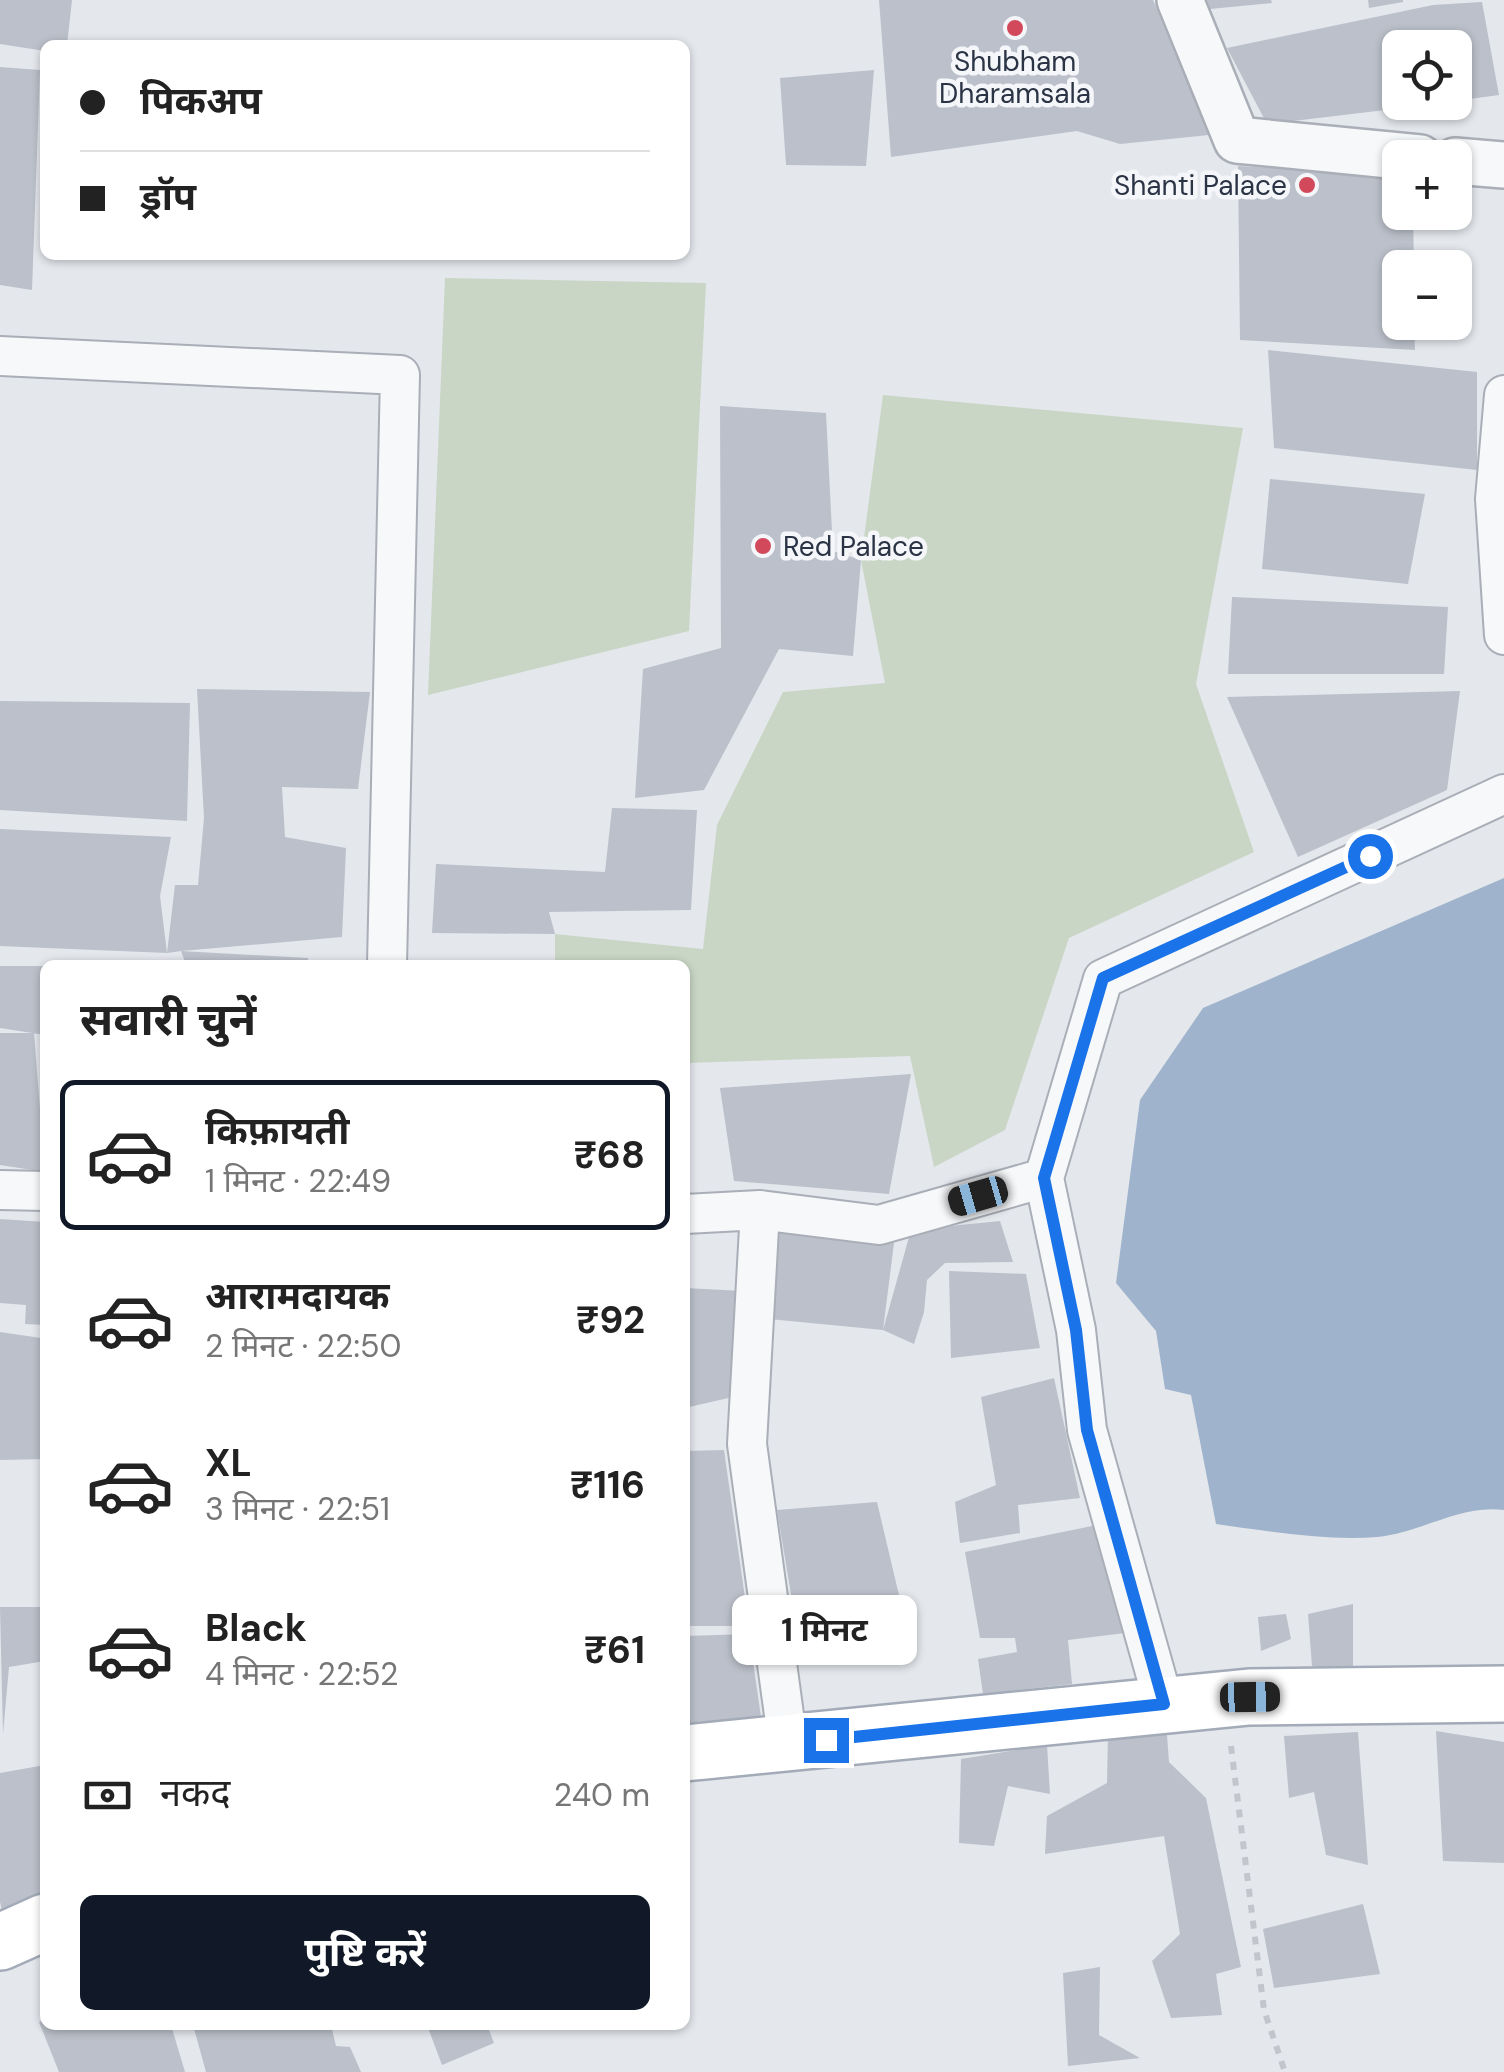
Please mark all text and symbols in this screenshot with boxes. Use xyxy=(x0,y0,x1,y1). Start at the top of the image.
marker: Shubham Dharamsala xyxy=(1004,17,1026,39)
map controls xyxy=(1382,30,1472,340)
button: locate xyxy=(1382,30,1472,120)
place label: Shubham Dharamsala xyxy=(939,43,1091,112)
text: पिकअप xyxy=(140,76,262,126)
button: + xyxy=(1382,140,1472,230)
place label: Shanti Palace xyxy=(1114,167,1287,204)
text: ड्रॉप xyxy=(140,172,196,222)
marker: Shanti Palace xyxy=(1296,174,1318,196)
button: − xyxy=(1382,250,1472,340)
place label: Red Palace xyxy=(783,528,924,565)
marker: Red Palace xyxy=(752,535,774,557)
route start xyxy=(1348,834,1393,879)
text: सवारी चुनें xyxy=(80,990,256,1049)
text: किफ़ायती xyxy=(205,1106,349,1156)
icon: car xyxy=(85,1110,175,1200)
text: ₹68 xyxy=(573,1130,645,1180)
text: 1 मिनट · 22:49 xyxy=(205,1160,391,1202)
car xyxy=(945,1173,1011,1219)
text: आरामदायक xyxy=(205,1271,389,1321)
icon: car xyxy=(85,1275,175,1365)
text: ₹92 xyxy=(576,1295,645,1345)
text: 2 मिनट · 22:50 xyxy=(205,1325,401,1367)
text: XL xyxy=(205,1438,252,1488)
icon: car xyxy=(85,1440,175,1530)
text: ₹116 xyxy=(570,1460,645,1510)
text: 3 मिनट · 22:51 xyxy=(205,1488,390,1530)
callout: 1 मिनट xyxy=(734,1595,918,1665)
text: Black xyxy=(205,1603,307,1653)
icon: car xyxy=(85,1605,175,1695)
text: 1 मिनट xyxy=(781,1609,868,1651)
text: ₹61 xyxy=(584,1625,645,1675)
text: 4 मिनट · 22:52 xyxy=(205,1653,398,1695)
car xyxy=(1220,1681,1280,1713)
route end xyxy=(804,1718,849,1763)
icon: cash xyxy=(80,1768,135,1823)
text: नकद xyxy=(160,1768,230,1818)
text: 240 m xyxy=(554,1774,650,1816)
button: पुष्टि करें xyxy=(80,1895,650,2010)

